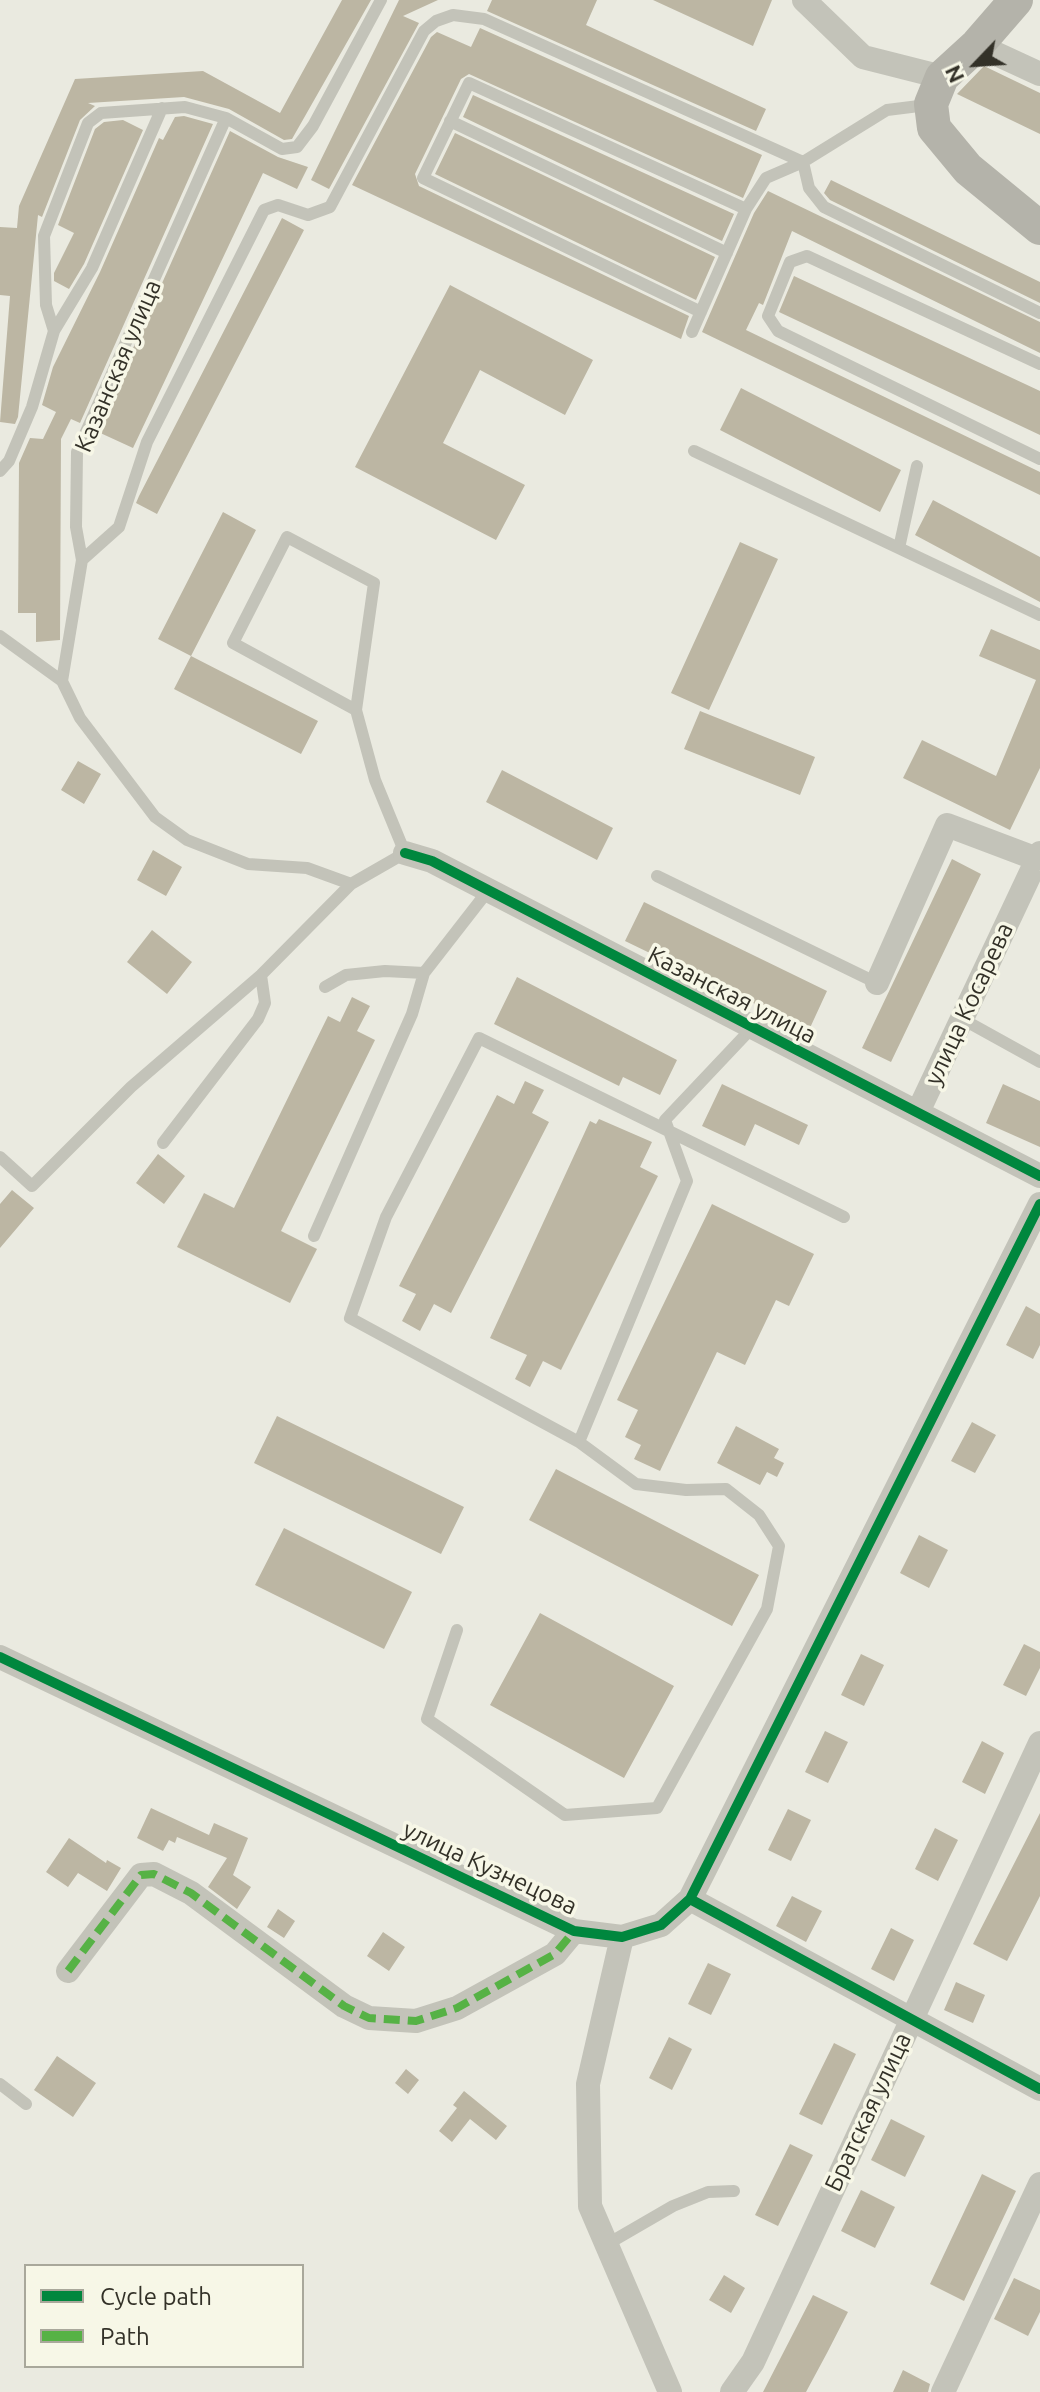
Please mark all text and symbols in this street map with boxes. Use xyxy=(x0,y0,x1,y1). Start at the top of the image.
north arrow xyxy=(936,24,1016,104)
text: N xyxy=(939,62,969,87)
street label: Казанская улица xyxy=(69,275,167,457)
street label: улица Косарева xyxy=(919,918,1019,1090)
street label: Казанская улица xyxy=(643,940,821,1050)
street label: улица Кузнецова xyxy=(398,1815,582,1921)
street label: Братская улица xyxy=(819,2028,917,2196)
legend xyxy=(24,2264,304,2368)
text: Cycle path xyxy=(100,2283,212,2310)
text: Path xyxy=(100,2323,150,2350)

